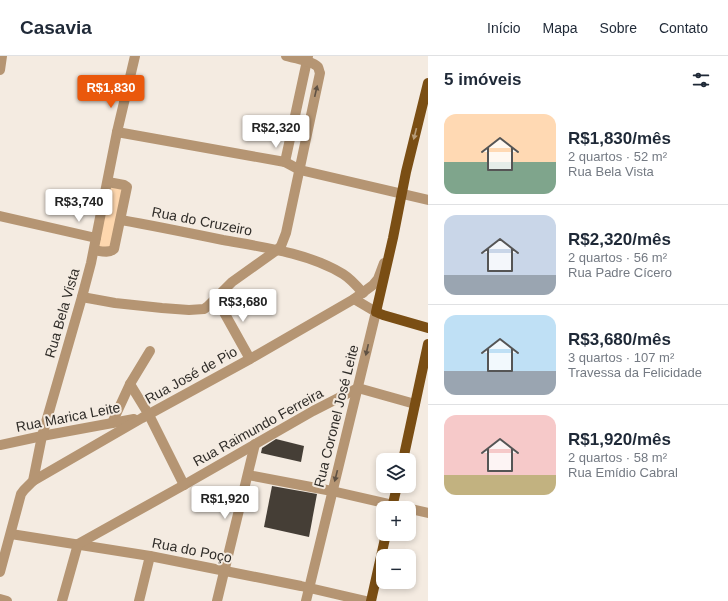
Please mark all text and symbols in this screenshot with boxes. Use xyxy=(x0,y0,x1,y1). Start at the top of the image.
text: Casavia xyxy=(20,17,92,38)
text: Início xyxy=(487,20,521,36)
text: Mapa xyxy=(543,20,578,36)
text: Sobre xyxy=(600,20,637,36)
text: Contato xyxy=(659,20,708,36)
icon: filters xyxy=(690,69,712,91)
text: 5 imóveis xyxy=(444,70,522,89)
pin: R$1,830 xyxy=(74,75,148,109)
text: R$1,830 xyxy=(86,80,136,95)
one-way arrow xyxy=(313,85,319,97)
pin: R$2,320 xyxy=(239,115,313,149)
text: R$2,320 xyxy=(251,120,301,135)
one-way arrow xyxy=(412,128,418,140)
text: R$1,830/mês xyxy=(568,129,671,148)
icon: home xyxy=(476,130,524,178)
text: 2 quartos · 52 m² xyxy=(568,149,667,164)
text: Rua Bela Vista xyxy=(568,164,654,179)
pin: R$3,740 xyxy=(42,189,116,223)
text: R$3,740 xyxy=(54,194,104,209)
street label: Rua do Cruzeiro xyxy=(150,203,254,239)
text: R$2,320/mês xyxy=(568,230,671,249)
icon: home xyxy=(476,231,524,279)
text: 2 quartos · 56 m² xyxy=(568,250,667,265)
text: Rua Padre Cícero xyxy=(568,265,672,280)
street label: Rua Bela Vista xyxy=(42,266,82,360)
pin: R$3,680 xyxy=(206,289,280,323)
text: R$3,680 xyxy=(218,294,268,309)
text: R$3,680/mês xyxy=(568,330,671,349)
icon: home xyxy=(476,331,524,379)
street label: Rua José de Pio xyxy=(142,343,240,407)
street label: Rua Coronel José Leite xyxy=(311,343,362,489)
one-way arrow xyxy=(364,343,370,356)
text: 3 quartos · 107 m² xyxy=(568,350,674,365)
text: Travessa da Felicidade xyxy=(568,365,702,380)
street label: Rua Raimundo Ferreira xyxy=(190,384,326,469)
street label: Rua Marica Leite xyxy=(15,399,122,435)
text: R$1,920/mês xyxy=(568,430,671,449)
icon: home xyxy=(476,431,524,479)
text: 2 quartos · 58 m² xyxy=(568,450,667,465)
map controls xyxy=(376,453,416,589)
button: layers xyxy=(376,453,416,493)
text: Rua Emídio Cabral xyxy=(568,465,678,480)
one-way arrow xyxy=(333,470,339,482)
pin: R$1,920 xyxy=(188,486,262,520)
text: R$1,920 xyxy=(200,491,250,506)
button: + xyxy=(376,501,416,541)
street label: Rua do Poço xyxy=(151,534,233,566)
button: − xyxy=(376,549,416,589)

